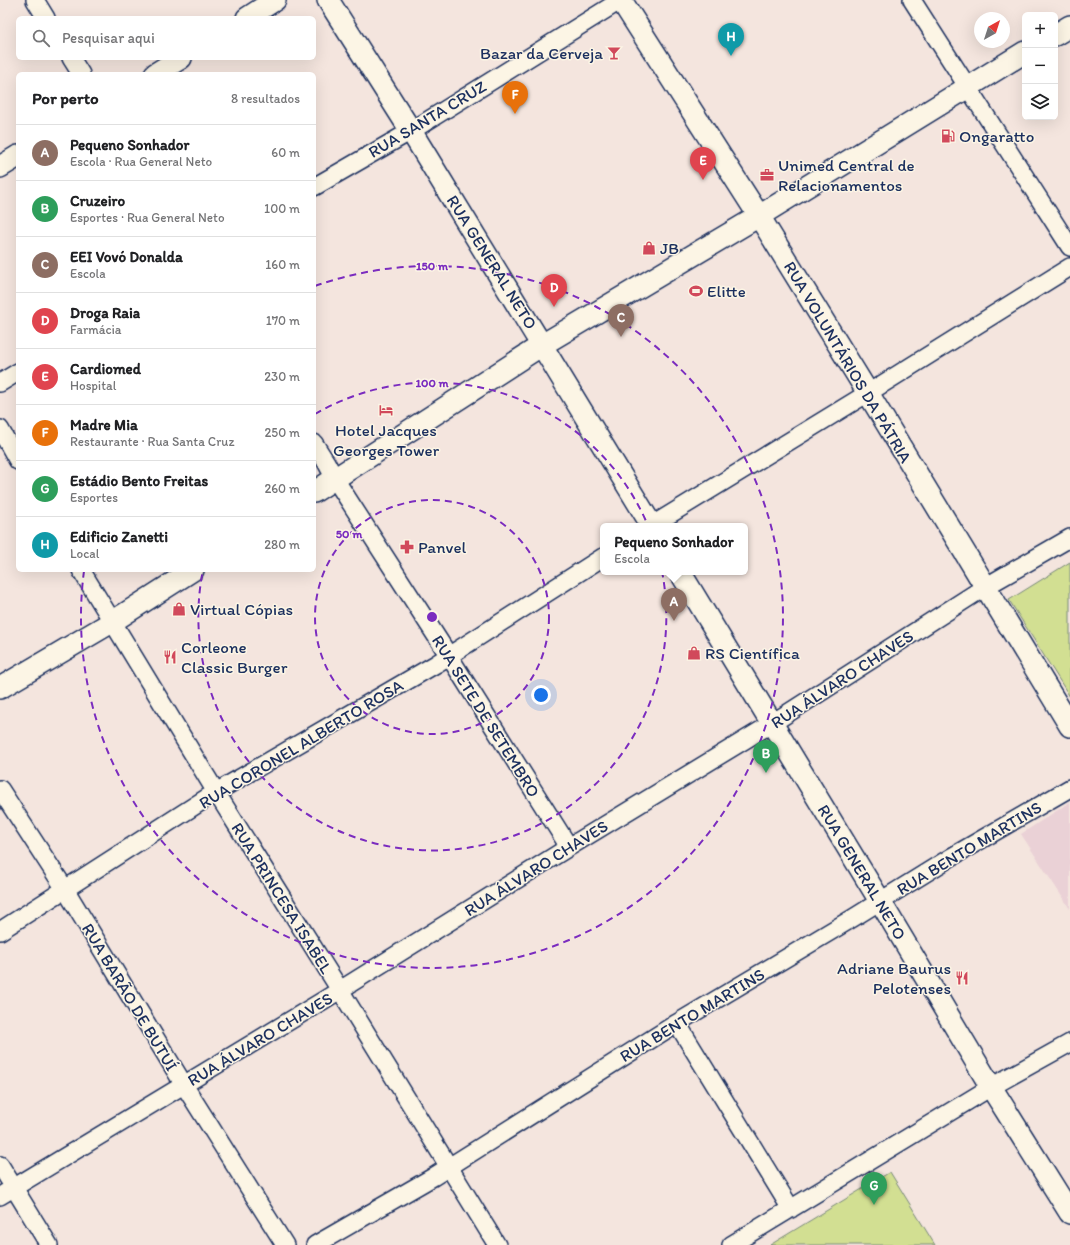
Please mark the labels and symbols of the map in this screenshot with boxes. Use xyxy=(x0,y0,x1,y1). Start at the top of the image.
north arrow xyxy=(974,12,1010,48)
pin: H xyxy=(718,23,744,56)
place label: Bazar da Cerveja xyxy=(480,43,603,63)
bar icon: Bazar da Cerveja xyxy=(606,45,622,61)
street label: RUA SANTA CRUZ xyxy=(364,76,490,162)
pin: F xyxy=(502,81,528,114)
place label: Ongaratto xyxy=(959,126,1034,146)
fuel station icon: Ongaratto xyxy=(940,128,956,144)
pin: E xyxy=(690,147,716,180)
place label: Unimed Central de Relacionamentos xyxy=(778,155,915,195)
office icon: Unimed Central de Relacionamentos xyxy=(759,167,775,183)
street label: RUA GENERAL NETO xyxy=(443,191,541,333)
place label: JB xyxy=(660,238,679,258)
shop icon: JB xyxy=(641,240,657,256)
street label: RUA VOLUNTÁRIOS DA PÁTRIA xyxy=(780,258,916,466)
text: 150 m xyxy=(416,259,449,273)
pin: D xyxy=(541,274,567,307)
place label: Elitte xyxy=(707,281,746,301)
sports icon: Elitte xyxy=(688,283,704,299)
pin: C xyxy=(608,304,634,337)
text: 100 m xyxy=(415,376,449,390)
hotel icon: Hotel Jacques Georges Tower xyxy=(378,402,394,418)
place label: Hotel Jacques Georges Tower xyxy=(333,420,440,460)
text: 50 m xyxy=(336,527,363,541)
place label: Panvel xyxy=(418,537,467,557)
pharmacy icon: Panvel xyxy=(399,539,415,555)
pin: A xyxy=(661,588,687,621)
place label: Virtual Cópias xyxy=(190,599,293,619)
shop icon: Virtual Cópias xyxy=(171,601,187,617)
centre of rings xyxy=(425,610,439,624)
street label: RUA ÁLVARO CHAVES xyxy=(767,626,917,732)
street label: RUA SETE DE SETEMBRO xyxy=(428,631,544,801)
place label: Corleone Classic Burger xyxy=(181,637,288,677)
place label: RS Científica xyxy=(705,643,800,663)
shop icon: RS Científica xyxy=(686,645,702,661)
restaurant icon: Corleone Classic Burger xyxy=(162,649,178,665)
street label: RUA CORONEL ALBERTO ROSA xyxy=(195,675,407,813)
your location xyxy=(531,685,551,705)
pin: B xyxy=(753,740,779,773)
street label: RUA BENTO MARTINS xyxy=(893,797,1045,899)
street label: RUA GENERAL NETO xyxy=(814,801,910,943)
street label: RUA ÁLVARO CHAVES xyxy=(460,816,612,920)
street label: RUA PRINCESA ISABEL xyxy=(227,819,337,978)
street label: RUA BARÃO DE BUTUÍ xyxy=(78,919,182,1075)
place label: Adriane Baurus Pelotenses xyxy=(837,958,951,998)
street label: RUA BENTO MARTINS xyxy=(616,964,768,1066)
restaurant icon: Adriane Baurus Pelotenses xyxy=(954,970,970,986)
street label: RUA ÁLVARO CHAVES xyxy=(184,988,336,1090)
pin: G xyxy=(861,1172,887,1205)

